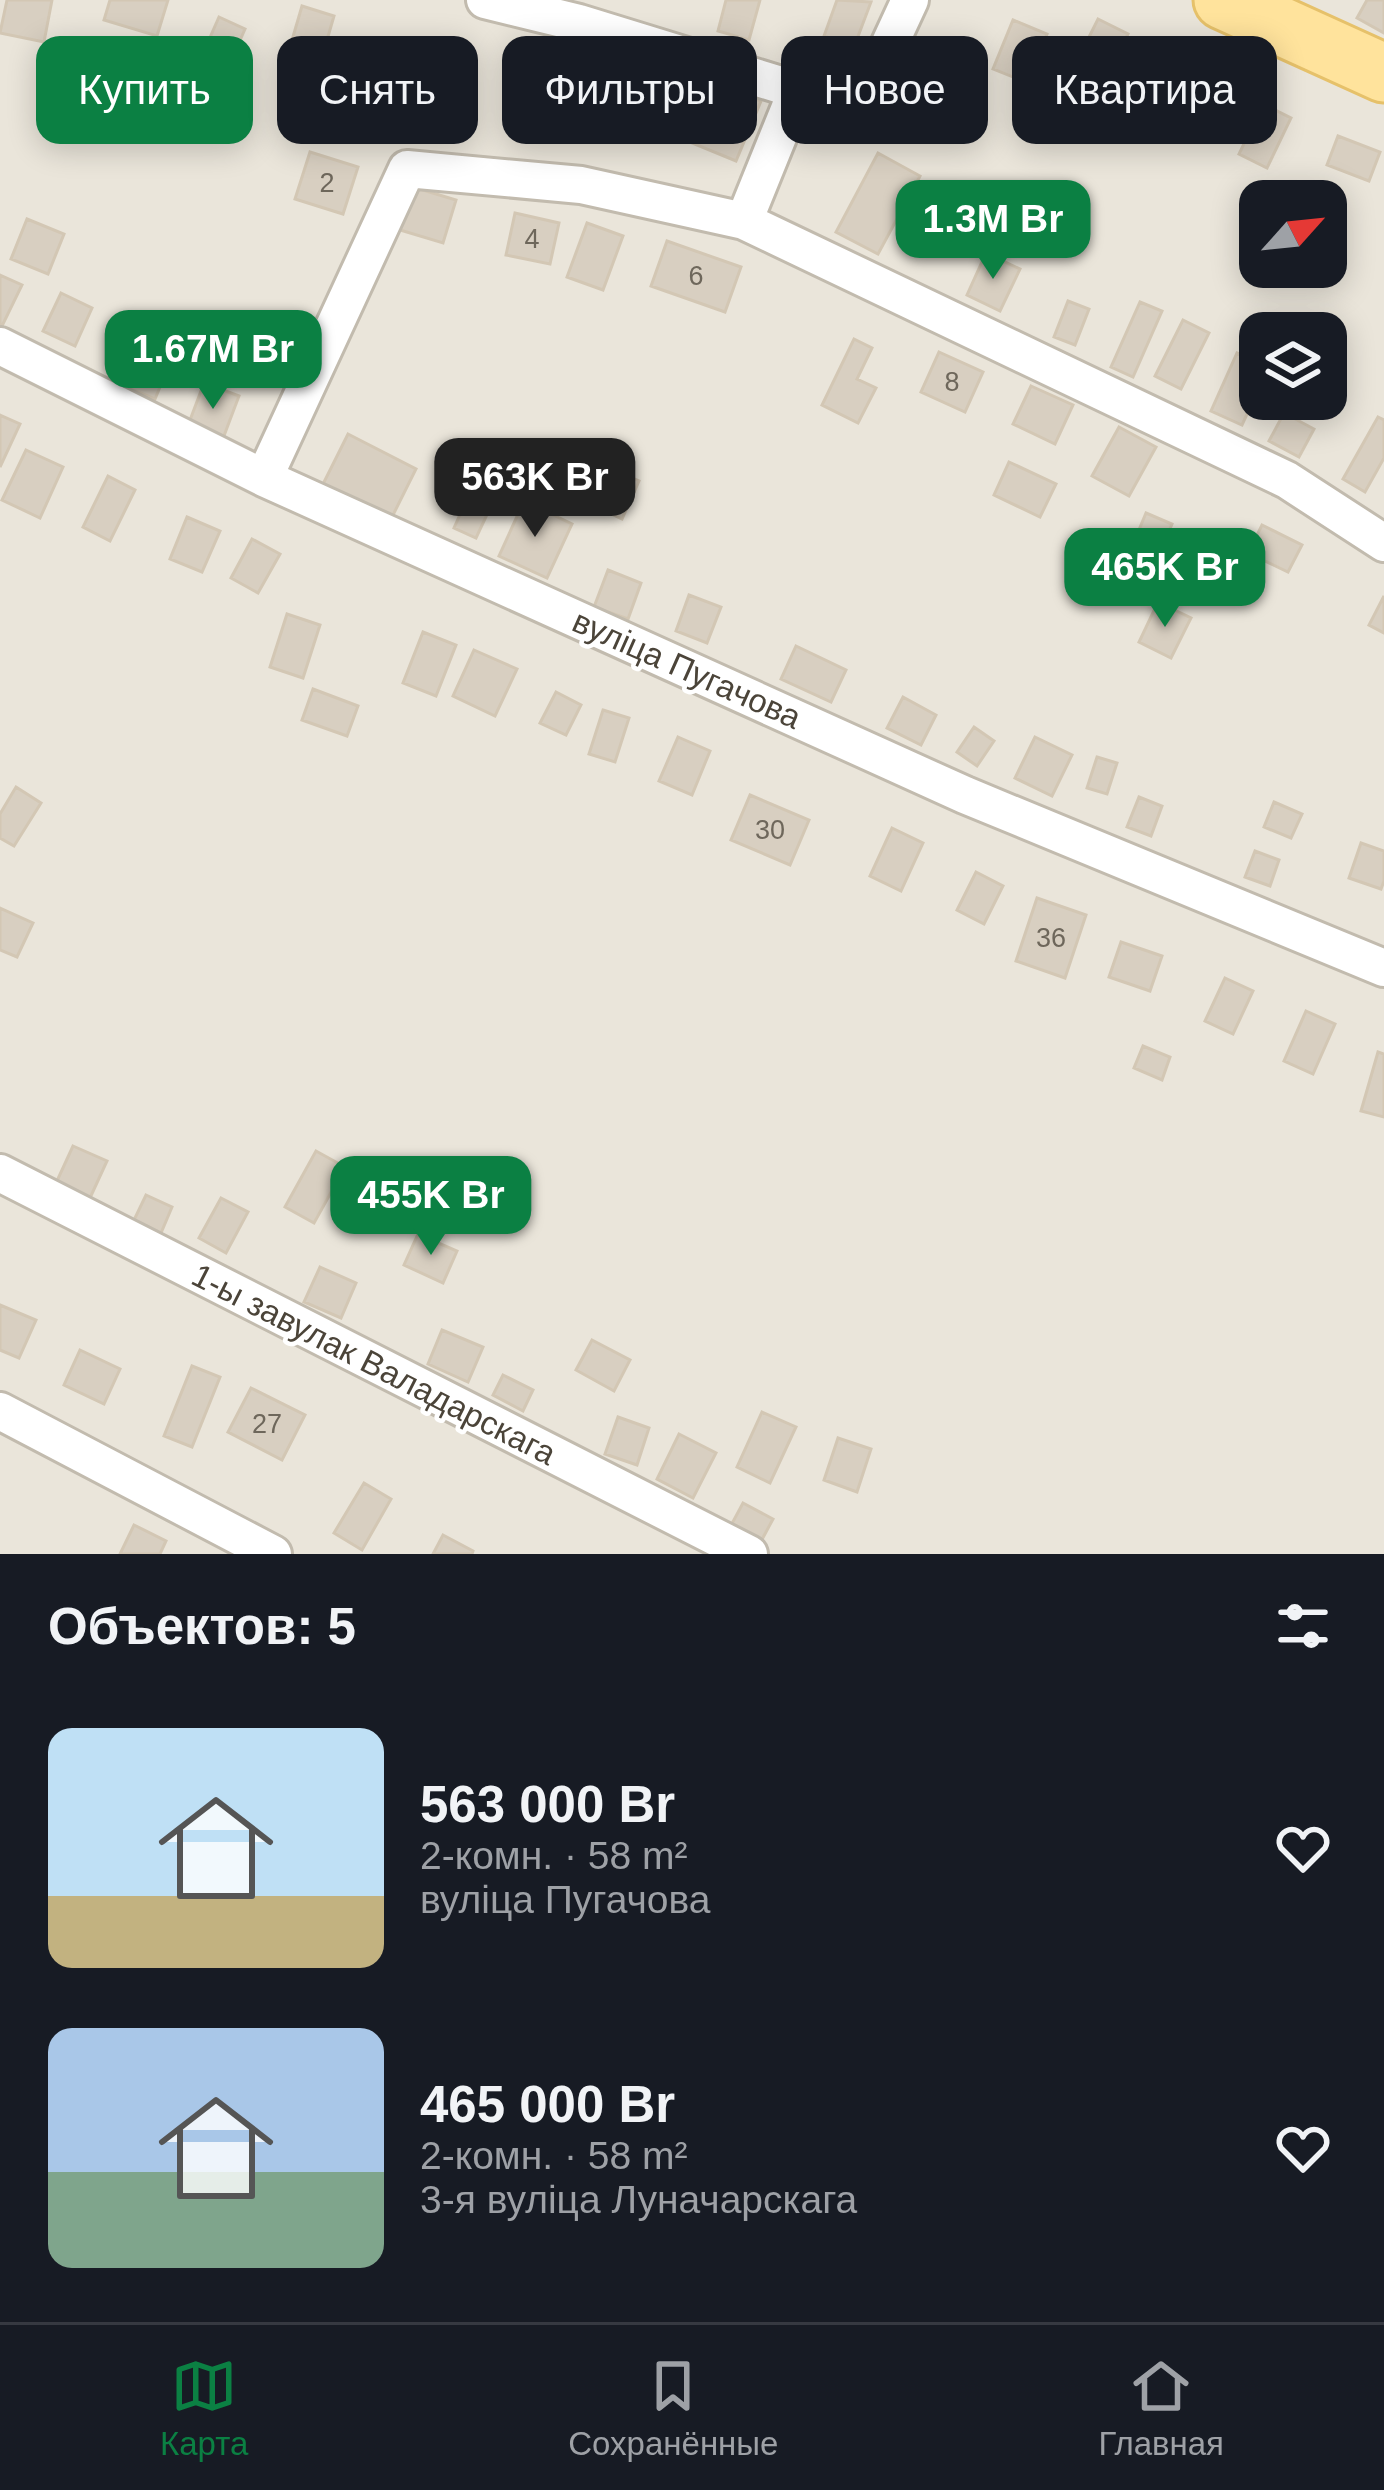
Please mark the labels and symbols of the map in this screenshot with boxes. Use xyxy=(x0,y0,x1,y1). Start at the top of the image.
house number: 2 xyxy=(319,168,335,198)
pin: 1.3M Br xyxy=(882,180,1104,282)
north arrow xyxy=(1239,180,1347,288)
house number: 4 xyxy=(524,224,540,254)
house number: 6 xyxy=(688,261,704,291)
pin: 1.67M Br xyxy=(89,310,337,412)
house number: 8 xyxy=(944,367,960,397)
pin: 563K Br xyxy=(424,438,646,540)
pin: 465K Br xyxy=(1054,528,1276,630)
street label: вуліца Пугачова xyxy=(567,602,807,736)
house number: 30 xyxy=(755,815,785,845)
house number: 36 xyxy=(1036,923,1066,953)
pin: 455K Br xyxy=(320,1156,542,1258)
street label: 1-ы завулак Валадарскага xyxy=(186,1256,563,1472)
house number: 27 xyxy=(252,1409,282,1439)

